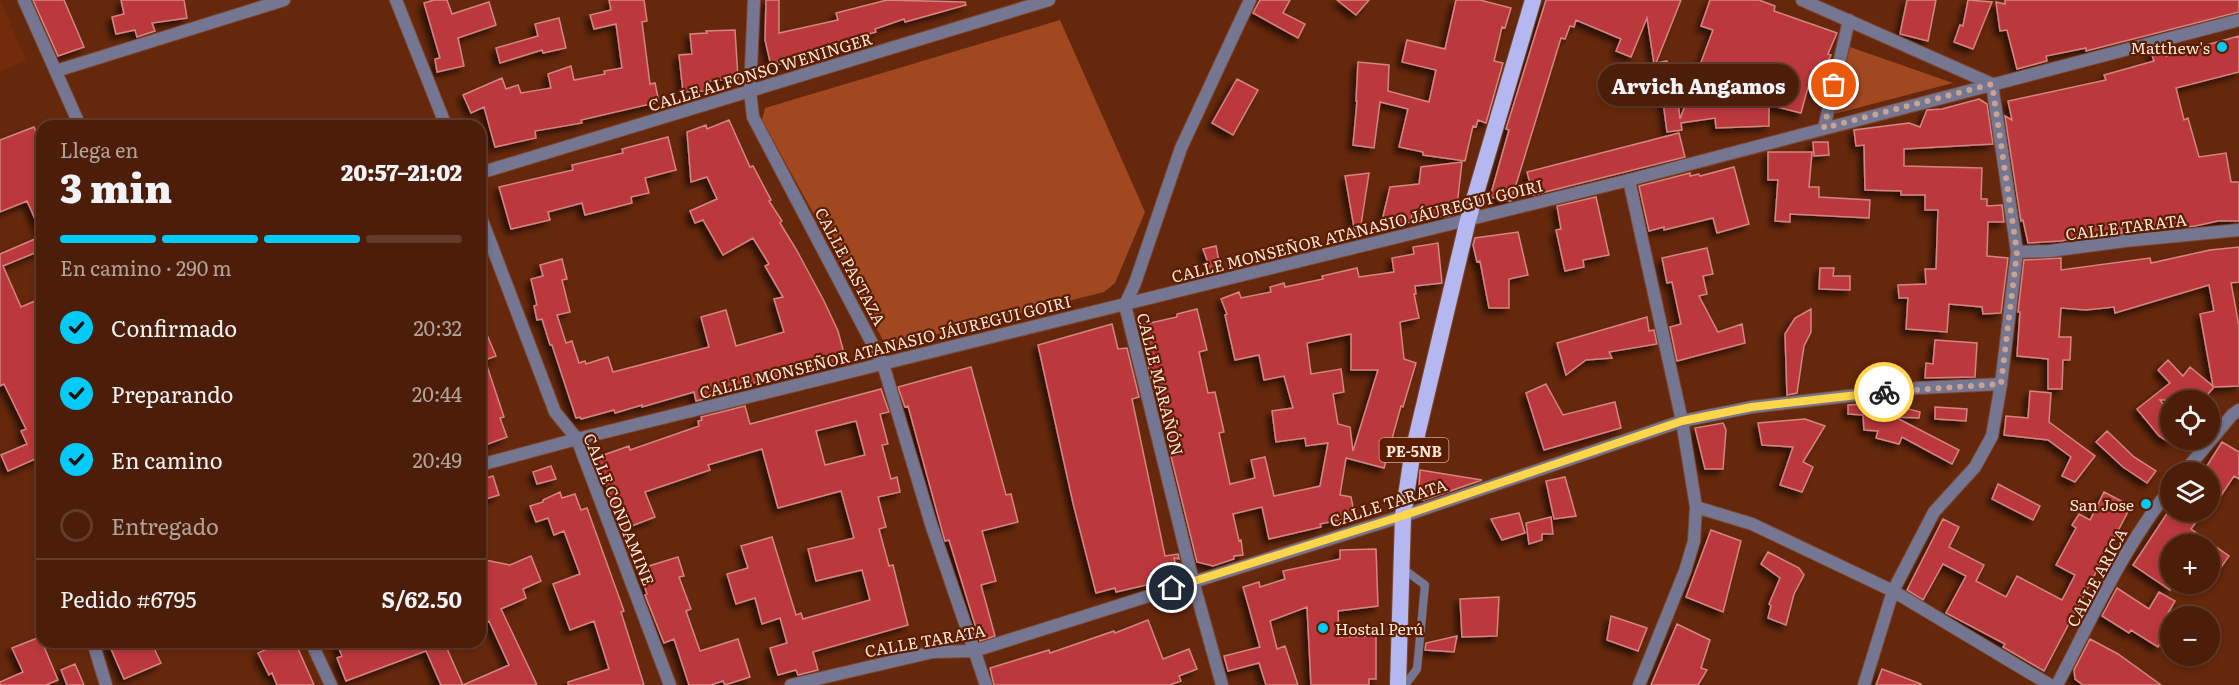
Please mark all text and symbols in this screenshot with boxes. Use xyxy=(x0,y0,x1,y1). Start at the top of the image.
street label: CALLE ALFONSO WENINGER xyxy=(645,25,875,117)
place label: Matthew's xyxy=(2130,35,2210,59)
marker: Matthew's xyxy=(2215,40,2229,54)
pin xyxy=(1808,59,1859,110)
callout: Arvich Angamos xyxy=(1597,64,1798,106)
icon: bag xyxy=(1817,68,1850,101)
text: Arvich Angamos xyxy=(1612,70,1785,100)
text: Llega en xyxy=(60,134,138,164)
text: 20:57–21:02 xyxy=(341,155,462,188)
text: 3 min xyxy=(60,157,172,215)
street label: CALLE MONSEÑOR ATANASIO JÁUREGUI GOIRI xyxy=(1169,172,1545,288)
street label: CALLE PASTAZA xyxy=(810,203,892,329)
street label: CALLE TARATA xyxy=(2064,207,2188,245)
text: En camino · 290 m xyxy=(60,252,232,282)
street label: CALLE MONSEÑOR ATANASIO JÁUREGUI GOIRI xyxy=(697,288,1073,404)
street label: CALLE MARAÑÓN xyxy=(1132,310,1190,458)
icon: check xyxy=(60,311,93,344)
text: Confirmado xyxy=(111,311,237,344)
text: 20:32 xyxy=(413,312,462,342)
courier xyxy=(1854,362,1914,422)
icon: bike xyxy=(1868,376,1901,409)
icon: check xyxy=(60,377,93,410)
text: Preparando xyxy=(111,377,233,410)
text: 20:44 xyxy=(412,378,462,408)
map controls xyxy=(2160,390,2220,666)
button: locate xyxy=(2160,390,2220,450)
street label: CALLE CONDAMINE xyxy=(578,429,662,589)
road number: PE-5NB xyxy=(1380,438,1448,462)
icon: check xyxy=(60,443,93,476)
text: En camino xyxy=(111,443,223,476)
text: 20:49 xyxy=(413,444,462,474)
button: layers xyxy=(2160,462,2220,522)
street label: CALLE TARATA xyxy=(1326,472,1450,532)
place label: San Jose xyxy=(2069,492,2134,516)
marker: San Jose xyxy=(2139,497,2153,511)
text: Entregado xyxy=(111,509,219,542)
street label: CALLE ARICA xyxy=(2060,523,2132,631)
button: + xyxy=(2160,534,2220,594)
pin xyxy=(1146,562,1197,613)
icon: home xyxy=(1155,571,1188,604)
text: Pedido #6795 xyxy=(60,582,196,615)
text: S/62.50 xyxy=(381,582,462,615)
button: − xyxy=(2160,606,2220,666)
place label: Hostal Perú xyxy=(1335,616,1423,640)
street label: CALLE TARATA xyxy=(863,618,987,662)
marker: Hostal Perú xyxy=(1316,621,1330,635)

